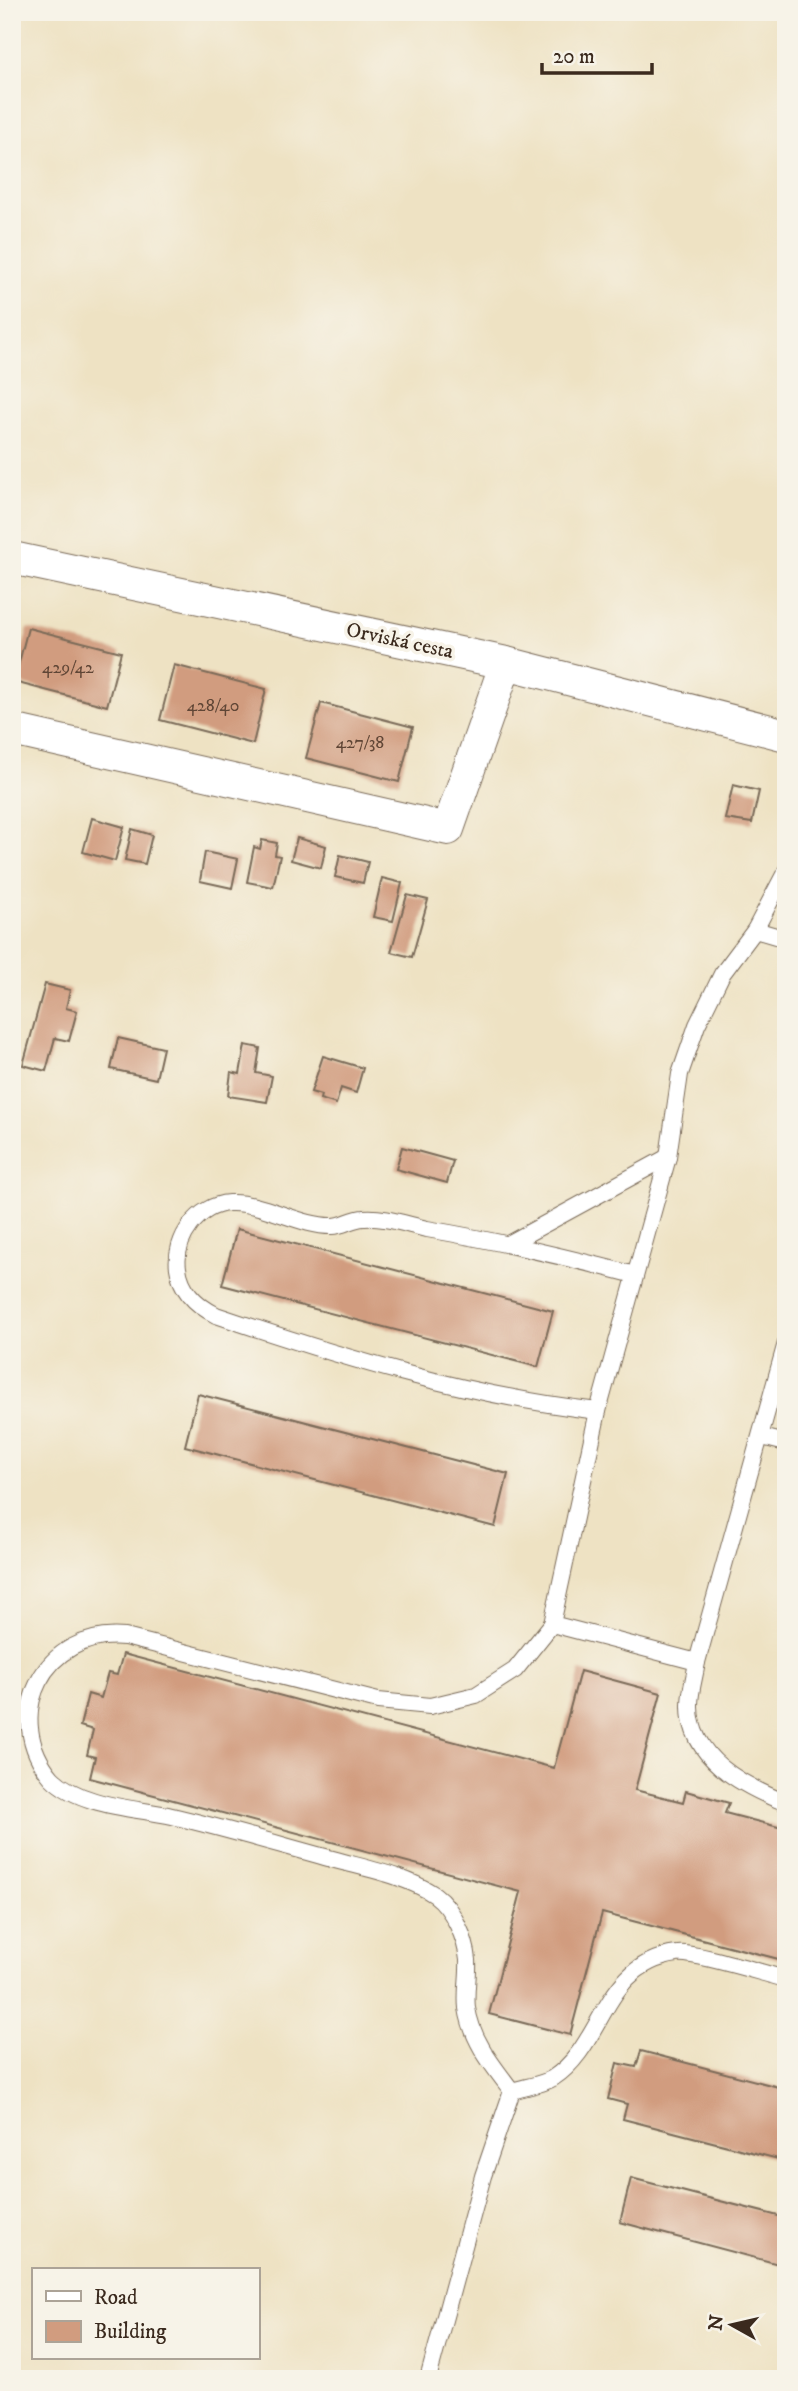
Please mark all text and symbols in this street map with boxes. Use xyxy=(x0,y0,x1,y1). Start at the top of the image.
scale bar xyxy=(542,32,653,76)
text: 20 m xyxy=(553,44,595,70)
street label: Orviská cesta xyxy=(344,617,456,665)
house number: 429/42 xyxy=(42,657,94,679)
house number: 428/40 xyxy=(187,695,239,717)
house number: 427/38 xyxy=(336,732,384,754)
legend xyxy=(32,2268,259,2360)
text: Road xyxy=(94,2285,138,2311)
north arrow xyxy=(696,2290,766,2360)
text: N xyxy=(704,2313,729,2332)
text: Building xyxy=(94,2319,167,2345)

